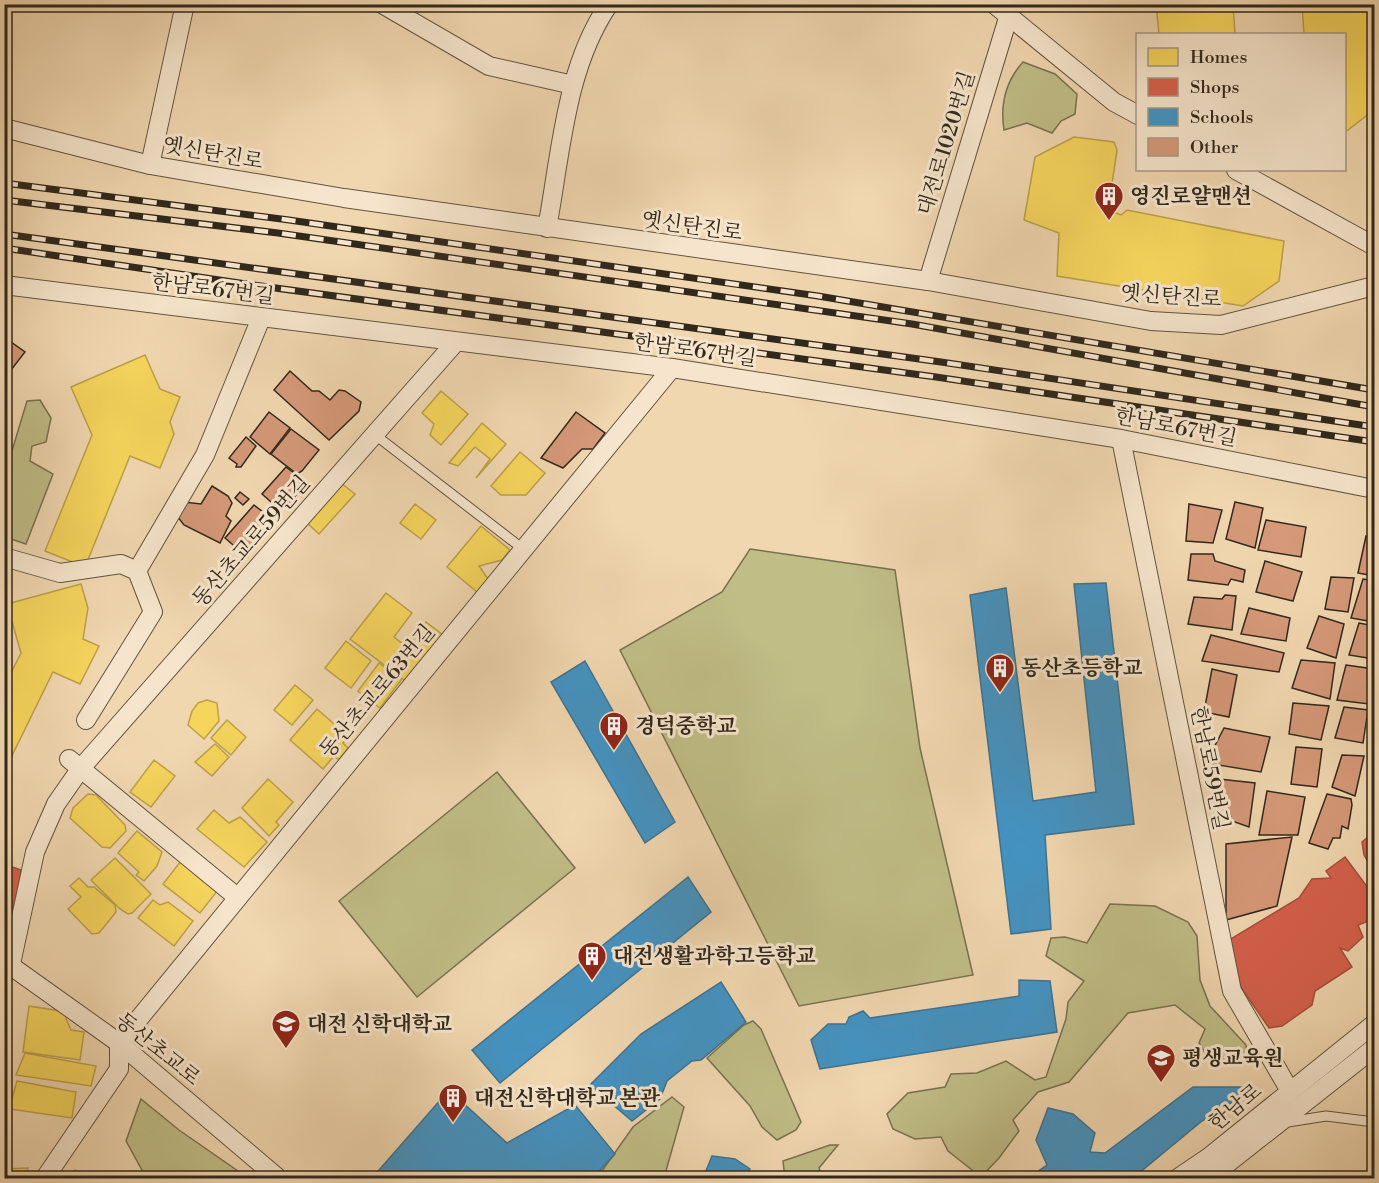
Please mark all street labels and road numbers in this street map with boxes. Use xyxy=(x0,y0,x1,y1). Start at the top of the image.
street label: 대전로1020번길 xyxy=(913,68,981,218)
street label: 옛신탄진로 xyxy=(161,132,265,176)
street label: 옛신탄진로 xyxy=(640,207,744,247)
street label: 한남로67번길 xyxy=(150,270,276,310)
street label: 옛신탄진로 xyxy=(1119,280,1222,314)
street label: 한남로67번길 xyxy=(632,330,758,372)
street label: 한남로67번길 xyxy=(1113,403,1239,453)
street label: 동산초교로59번길 xyxy=(187,470,316,613)
street label: 동산초교로63번길 xyxy=(314,620,441,764)
street label: 한남로59번길 xyxy=(1184,704,1234,832)
street label: 동산초교로 xyxy=(110,1008,205,1092)
street label: 한남로 xyxy=(1204,1079,1267,1137)

